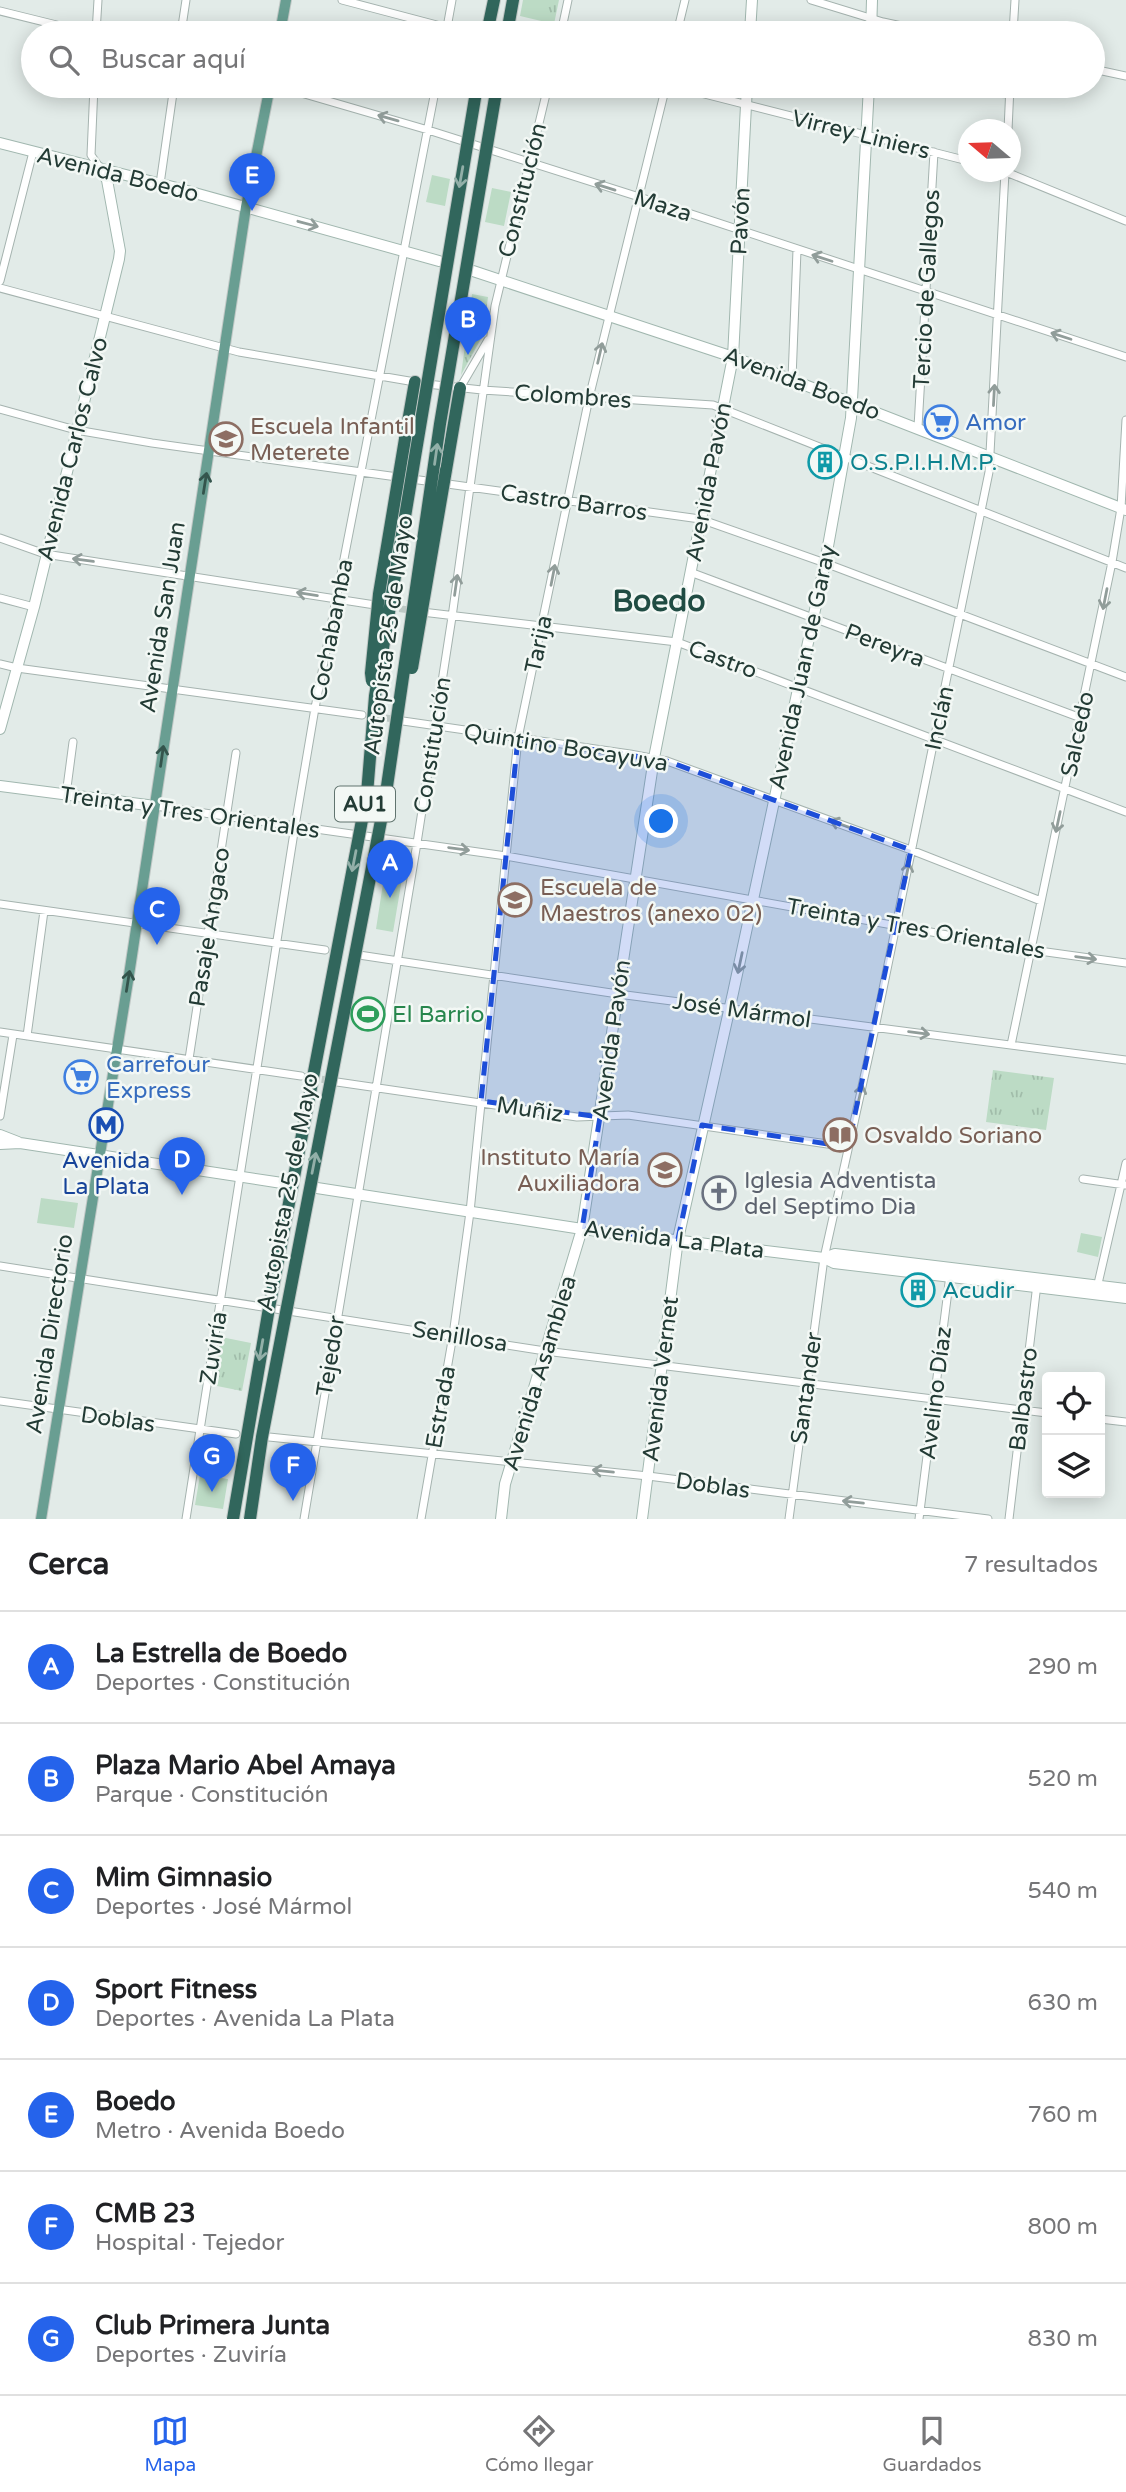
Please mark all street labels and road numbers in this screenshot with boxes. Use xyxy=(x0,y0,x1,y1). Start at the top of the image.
street label: Virrey Liniers xyxy=(789,104,933,166)
street label: Constitución xyxy=(493,120,553,261)
street label: Avenida Boedo xyxy=(34,141,202,209)
street label: Maza xyxy=(630,183,695,228)
street label: Pavón xyxy=(725,187,757,256)
street label: Tercio de Gallegos xyxy=(908,189,946,390)
street label: Avenida Carlos Calvo xyxy=(32,334,114,564)
street label: Avenida Boedo xyxy=(719,341,884,427)
street label: Colombres xyxy=(513,379,632,415)
street label: Avenida Pavón xyxy=(680,400,738,564)
street label: Castro Barros xyxy=(499,479,649,527)
street label: Autopista 25 de Mayo xyxy=(358,513,420,757)
street label: Avenida San Juan xyxy=(134,520,192,715)
street label: Avenida Juan de Garay xyxy=(763,542,843,792)
street label: Cochabamba xyxy=(304,556,360,704)
street label: Tarija xyxy=(519,613,559,676)
street label: Pereyra xyxy=(841,618,929,674)
street label: Castro xyxy=(684,635,761,685)
street label: Constitución xyxy=(408,675,458,815)
street label: Inclán xyxy=(919,683,960,753)
street label: Salcedo xyxy=(1055,689,1101,779)
street label: Quintino Bocayuva xyxy=(462,718,670,778)
street label: Treinta y Tres Orientales xyxy=(58,781,322,845)
road number: AU1 xyxy=(335,786,395,822)
street label: Pasaje Angaco xyxy=(184,845,236,1009)
street label: Treinta y Tres Orientales xyxy=(784,892,1047,966)
street label: Avenida Pavón xyxy=(587,958,637,1122)
street label: José Mármol xyxy=(671,987,813,1035)
street label: Autopista 25 de Mayo xyxy=(251,1071,325,1314)
street label: Muñiz xyxy=(495,1091,565,1129)
street label: Avenida La Plata xyxy=(582,1215,766,1265)
street label: Avenida Directorio xyxy=(20,1232,80,1436)
street label: Avenida Asamblea xyxy=(497,1272,583,1474)
street label: Avenida Vernet xyxy=(637,1294,685,1464)
street label: Zuviría xyxy=(194,1309,234,1387)
street label: Tejedor xyxy=(311,1313,351,1399)
street label: Senillosa xyxy=(410,1316,510,1358)
street label: Avelino Díaz xyxy=(914,1325,958,1461)
street label: Santander xyxy=(785,1330,829,1446)
street label: Balbastro xyxy=(1004,1346,1044,1453)
street label: Estrada xyxy=(420,1364,462,1451)
street label: Doblas xyxy=(79,1401,157,1439)
street label: Doblas xyxy=(674,1467,752,1505)

